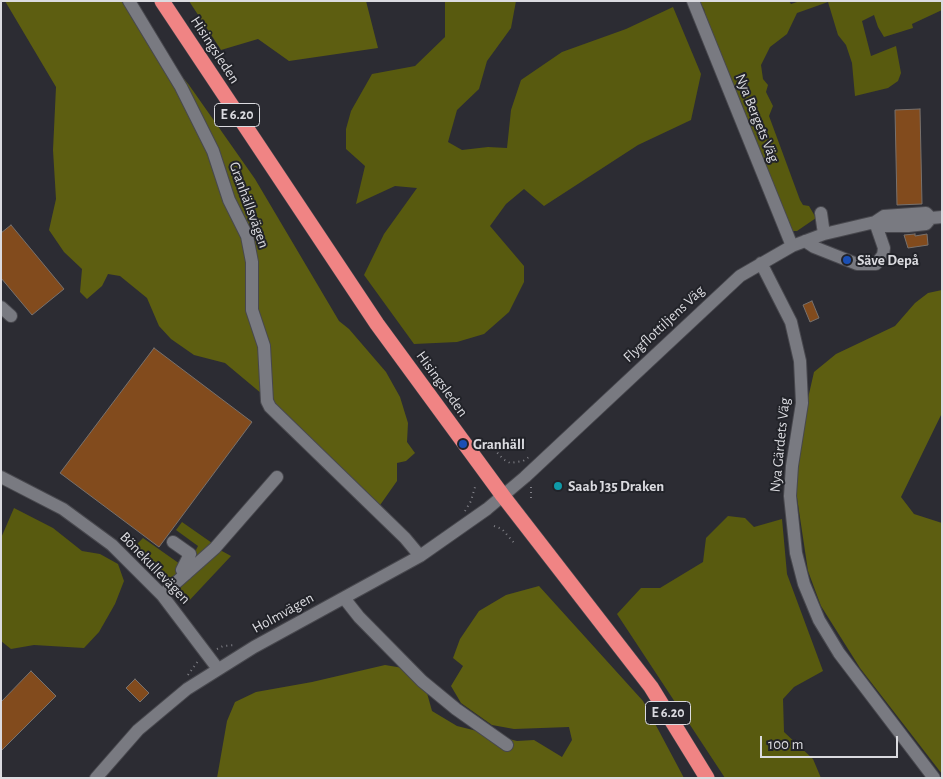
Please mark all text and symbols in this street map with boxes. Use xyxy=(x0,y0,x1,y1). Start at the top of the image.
street label: Hisingsleden xyxy=(187,13,243,87)
street label: Nya Bergets Väg xyxy=(731,71,783,165)
road number: E 6.20 xyxy=(214,104,260,126)
street label: Granhällsvägen xyxy=(225,159,273,251)
place label: Säve Depå xyxy=(857,251,919,269)
marker: Säve Depå xyxy=(841,254,853,266)
street label: Flygflottiljens Väg xyxy=(620,282,708,366)
street label: Hisingsleden xyxy=(412,348,472,420)
street label: Nya Gärdets Väg xyxy=(766,397,794,493)
place label: Granhäll xyxy=(473,435,525,453)
marker: Granhäll xyxy=(457,438,469,450)
place label: Saab J35 Draken xyxy=(568,477,664,495)
marker: Saab J35 Draken xyxy=(552,480,564,492)
street label: Bönekullevägen xyxy=(116,528,194,608)
street label: Holmvägen xyxy=(249,589,317,637)
road number: E 6.20 xyxy=(646,701,690,724)
scale bar xyxy=(763,726,900,758)
text: 100 m xyxy=(768,737,803,752)

